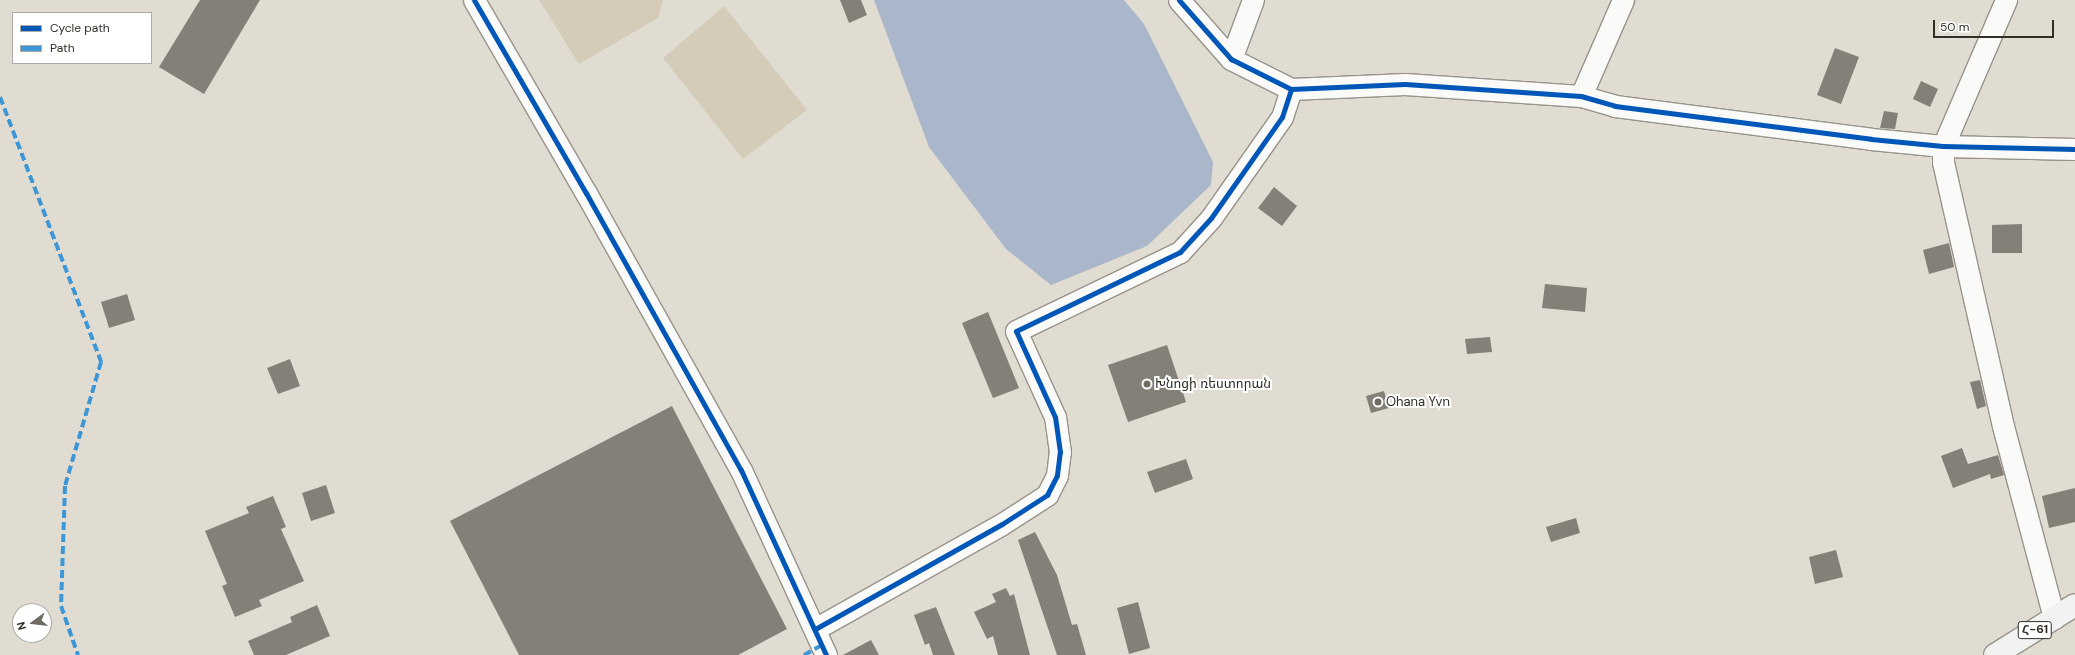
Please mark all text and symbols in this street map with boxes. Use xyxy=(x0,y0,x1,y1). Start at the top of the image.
legend xyxy=(12,12,152,64)
scale bar xyxy=(1935,12,2056,38)
text: 50 m xyxy=(1940,19,1969,35)
text: Cycle path xyxy=(50,20,110,36)
text: Path xyxy=(50,40,75,56)
place label: Խնոցի ռեստորան xyxy=(1155,376,1271,392)
marker: Խնոցի ռեստորան xyxy=(1142,379,1152,389)
place label: Ohana Yvn xyxy=(1386,394,1450,410)
marker: Ohana Yvn xyxy=(1373,397,1383,407)
north arrow xyxy=(12,603,52,643)
text: N xyxy=(14,620,29,632)
road number: Հ-61 xyxy=(2017,620,2053,640)

